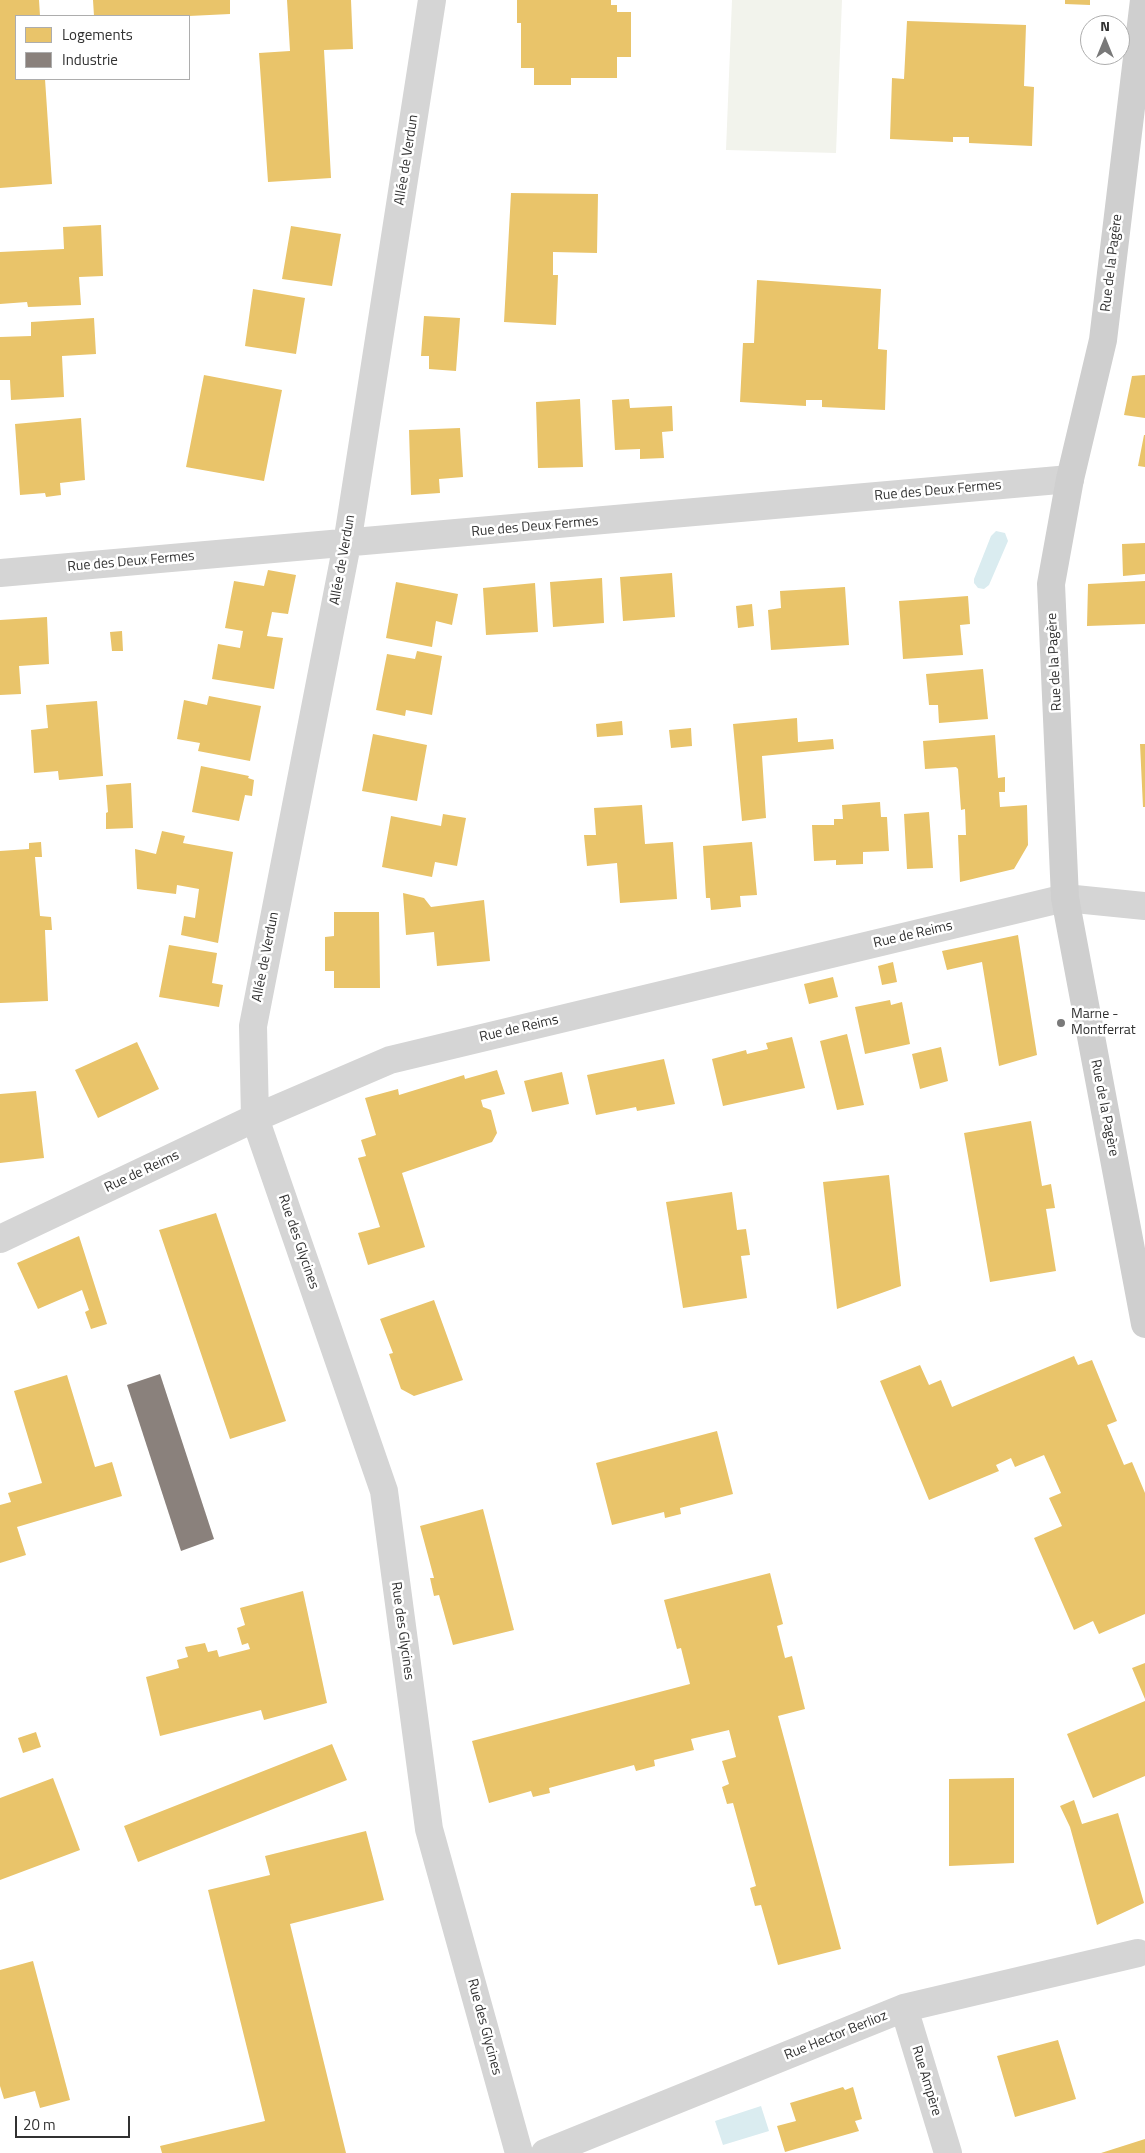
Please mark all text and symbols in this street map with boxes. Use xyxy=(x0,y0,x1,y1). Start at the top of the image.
legend xyxy=(15,15,190,80)
north arrow xyxy=(1080,15,1130,65)
text: N xyxy=(1100,15,1110,36)
text: Logements xyxy=(62,23,133,46)
text: Industrie xyxy=(62,48,118,71)
street label: Allée de Verdun xyxy=(392,114,422,206)
street label: Rue de la Pagère xyxy=(1098,213,1126,313)
street label: Rue des Deux Fermes xyxy=(874,477,1002,505)
street label: Rue des Deux Fermes xyxy=(471,513,599,541)
street label: Allée de Verdun xyxy=(327,514,359,606)
street label: Rue des Deux Fermes xyxy=(67,548,195,576)
street label: Rue de la Pagère xyxy=(1044,612,1066,712)
street label: Allée de Verdun xyxy=(249,911,283,1003)
street label: Rue de Reims xyxy=(872,918,954,952)
place label: Marne - Montferrat xyxy=(1071,1007,1136,1040)
street label: Rue de Reims xyxy=(478,1012,560,1046)
marker: Marne - Montferrat xyxy=(1055,1017,1067,1029)
street label: Rue de la Pagère xyxy=(1086,1058,1122,1158)
street label: Rue de Reims xyxy=(102,1147,182,1197)
street label: Rue des Glycines xyxy=(274,1192,322,1292)
street label: Rue des Glycines xyxy=(387,1581,417,1681)
street label: Rue des Glycines xyxy=(463,1977,505,2077)
street label: Rue Hector Berlioz xyxy=(782,2008,890,2064)
street label: Rue Ampère xyxy=(907,2044,945,2118)
scale bar xyxy=(18,2106,132,2138)
text: 20 m xyxy=(23,2113,56,2136)

